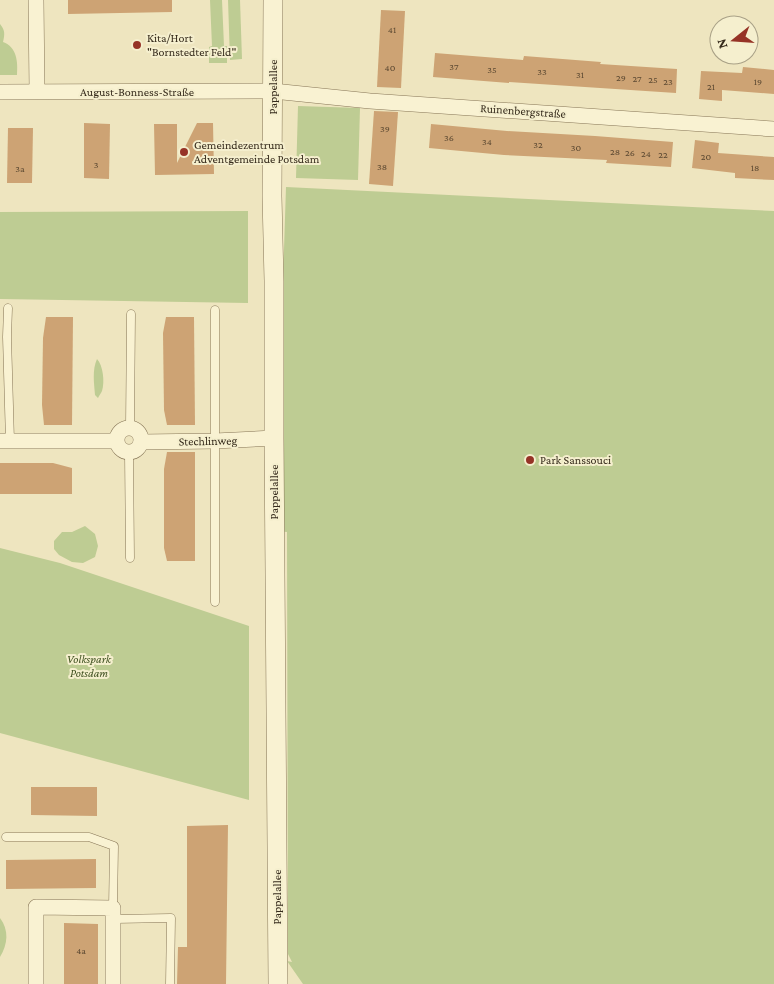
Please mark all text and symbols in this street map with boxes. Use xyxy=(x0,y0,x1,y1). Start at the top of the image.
north arrow xyxy=(709,15,759,65)
house number: 41 xyxy=(388,24,396,35)
place label: Kita/Hort "Bornstedter Feld" xyxy=(147,31,236,59)
text: N xyxy=(712,36,731,51)
marker: Kita/Hort "Bornstedter Feld" xyxy=(131,39,143,51)
street label: Pappelallee xyxy=(266,60,280,114)
house number: 37 xyxy=(449,61,459,72)
house number: 40 xyxy=(385,62,396,73)
house number: 35 xyxy=(487,64,497,75)
house number: 33 xyxy=(537,66,547,77)
house number: 31 xyxy=(576,69,584,80)
house number: 29 xyxy=(616,72,626,83)
house number: 27 xyxy=(632,73,642,84)
house number: 25 xyxy=(648,74,658,85)
house number: 23 xyxy=(663,76,673,87)
house number: 19 xyxy=(754,76,762,87)
house number: 21 xyxy=(707,81,715,92)
street label: August-Bonness-Straße xyxy=(80,85,194,99)
street label: Ruinenbergstraße xyxy=(480,101,566,121)
house number: 39 xyxy=(380,123,390,134)
house number: 36 xyxy=(444,132,454,143)
house number: 34 xyxy=(482,136,492,147)
place label: Gemeindezentrum Adventgemeinde Potsdam xyxy=(194,138,320,166)
house number: 32 xyxy=(533,139,543,150)
house number: 30 xyxy=(571,142,582,153)
marker: Gemeindezentrum Adventgemeinde Potsdam xyxy=(178,146,190,158)
house number: 28 xyxy=(610,146,620,157)
house number: 26 xyxy=(625,147,635,158)
house number: 24 xyxy=(641,148,651,159)
house number: 22 xyxy=(658,149,668,160)
house number: 20 xyxy=(701,151,712,162)
house number: 3 xyxy=(94,159,99,170)
house number: 38 xyxy=(377,161,387,172)
house number: 18 xyxy=(751,162,759,173)
house number: 3a xyxy=(15,163,25,174)
street label: Stechlinweg xyxy=(179,433,238,449)
place label: Park Sanssouci xyxy=(540,453,611,467)
marker: Park Sanssouci xyxy=(524,454,536,466)
street label: Pappelallee xyxy=(267,465,281,519)
park label: Volkspark Potsdam xyxy=(67,652,112,680)
street label: Pappelallee xyxy=(270,870,284,924)
house number: 4a xyxy=(76,945,86,956)

